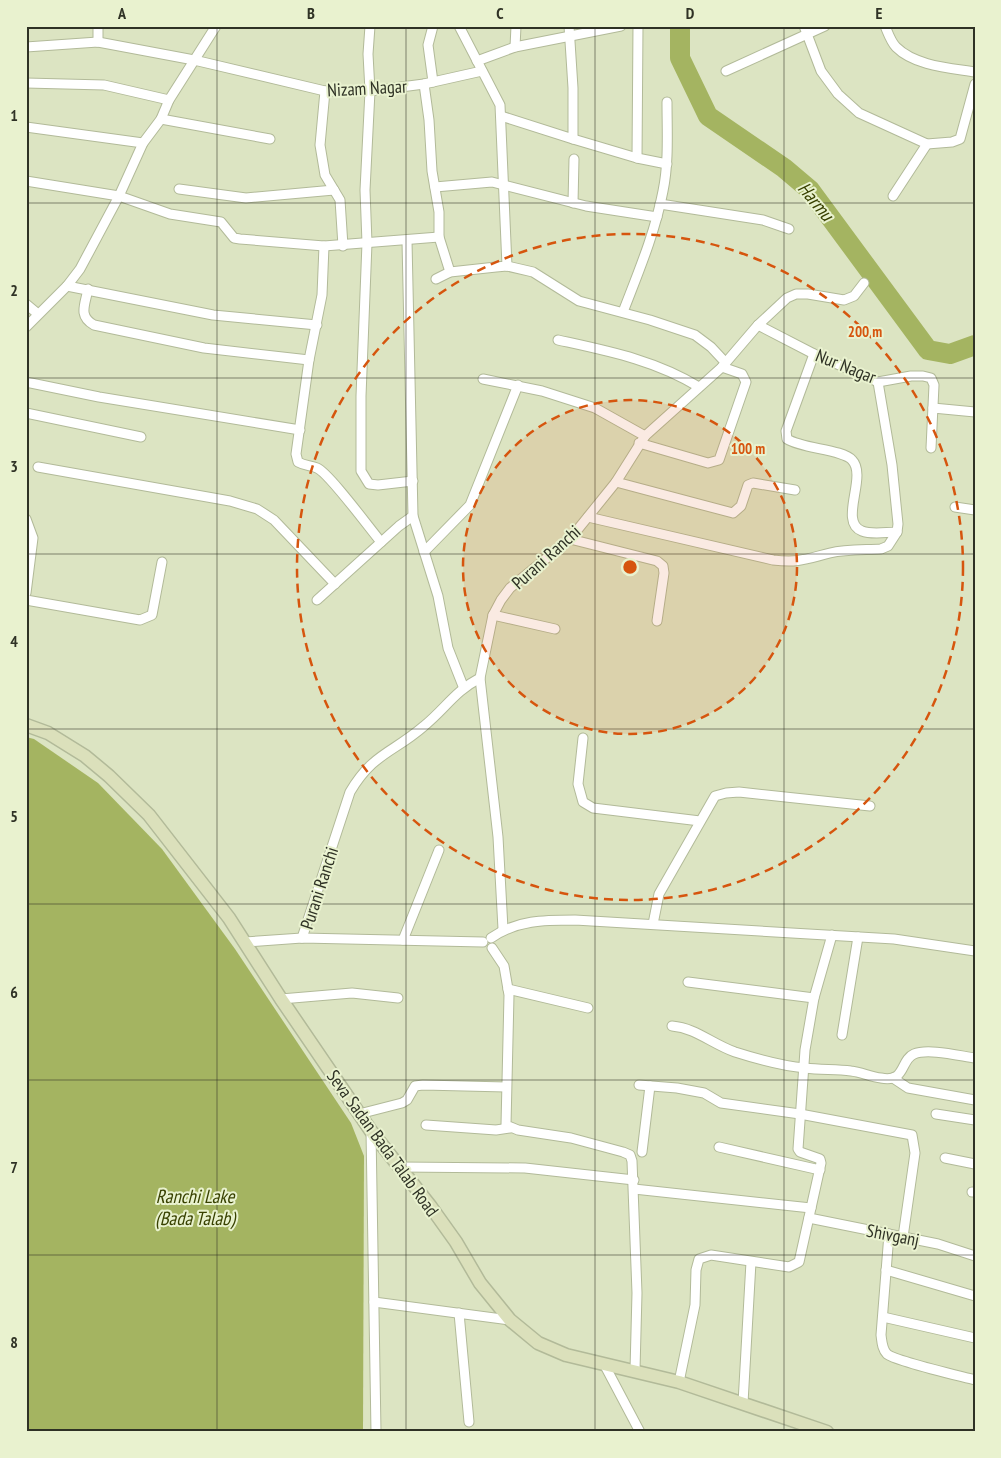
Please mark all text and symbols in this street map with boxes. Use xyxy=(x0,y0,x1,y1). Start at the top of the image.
text: A xyxy=(117,3,127,23)
text: B xyxy=(307,3,315,23)
text: C xyxy=(496,3,504,23)
text: D xyxy=(686,3,695,23)
text: E xyxy=(876,3,883,23)
street label: Nizam Nagar xyxy=(327,74,407,102)
text: 1 xyxy=(10,105,18,125)
water label: Harmu xyxy=(793,177,840,227)
text: 2 xyxy=(10,280,18,300)
text: 200 m xyxy=(848,322,882,341)
street label: Nur Nagar xyxy=(812,344,880,388)
text: 100 m xyxy=(731,439,765,458)
text: 3 xyxy=(10,456,18,476)
street label: Purani Ranchi xyxy=(507,520,585,594)
centre of rings xyxy=(621,558,639,576)
text: 4 xyxy=(10,631,18,651)
text: 5 xyxy=(10,806,18,826)
street label: Purani Ranchi xyxy=(295,844,343,932)
text: 6 xyxy=(10,982,18,1002)
street label: Seva Sadan Bada Talab Road xyxy=(322,1065,444,1221)
text: 7 xyxy=(10,1157,18,1177)
water label: Ranchi Lake (Bada Talab) xyxy=(155,1184,237,1230)
street label: Shivganj xyxy=(865,1219,921,1251)
text: 8 xyxy=(10,1332,18,1352)

